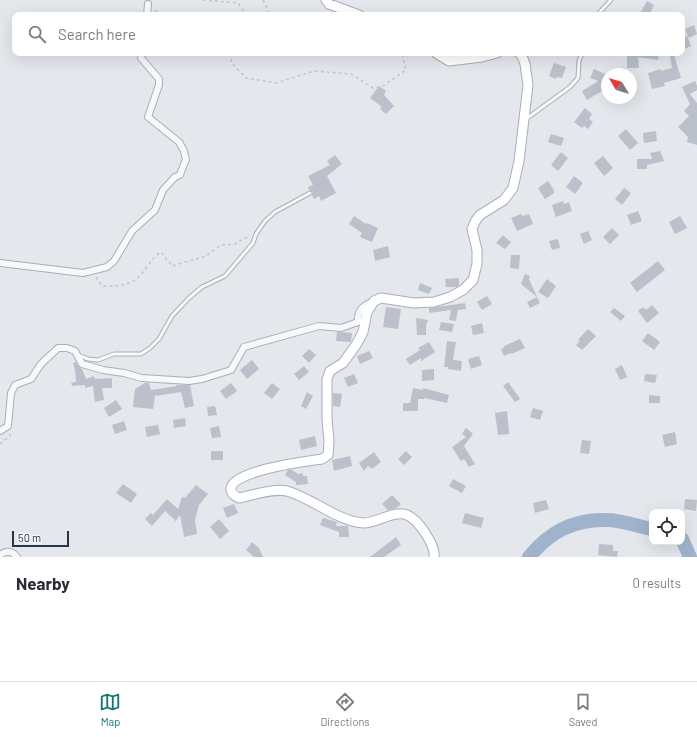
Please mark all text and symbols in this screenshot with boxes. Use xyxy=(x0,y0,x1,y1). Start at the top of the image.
search box xyxy=(12,12,685,56)
icon: search xyxy=(26,23,48,45)
text: Search here xyxy=(58,25,136,43)
north arrow xyxy=(601,68,637,104)
map controls xyxy=(649,509,685,545)
button: locate xyxy=(649,509,685,545)
scale bar xyxy=(12,529,69,548)
text: 50 m xyxy=(18,531,41,544)
text: Nearby xyxy=(16,573,70,593)
text: 0 results xyxy=(632,575,681,591)
tab: Map xyxy=(99,691,121,728)
tab: Directions xyxy=(320,691,370,728)
tab: Saved xyxy=(569,691,598,728)

